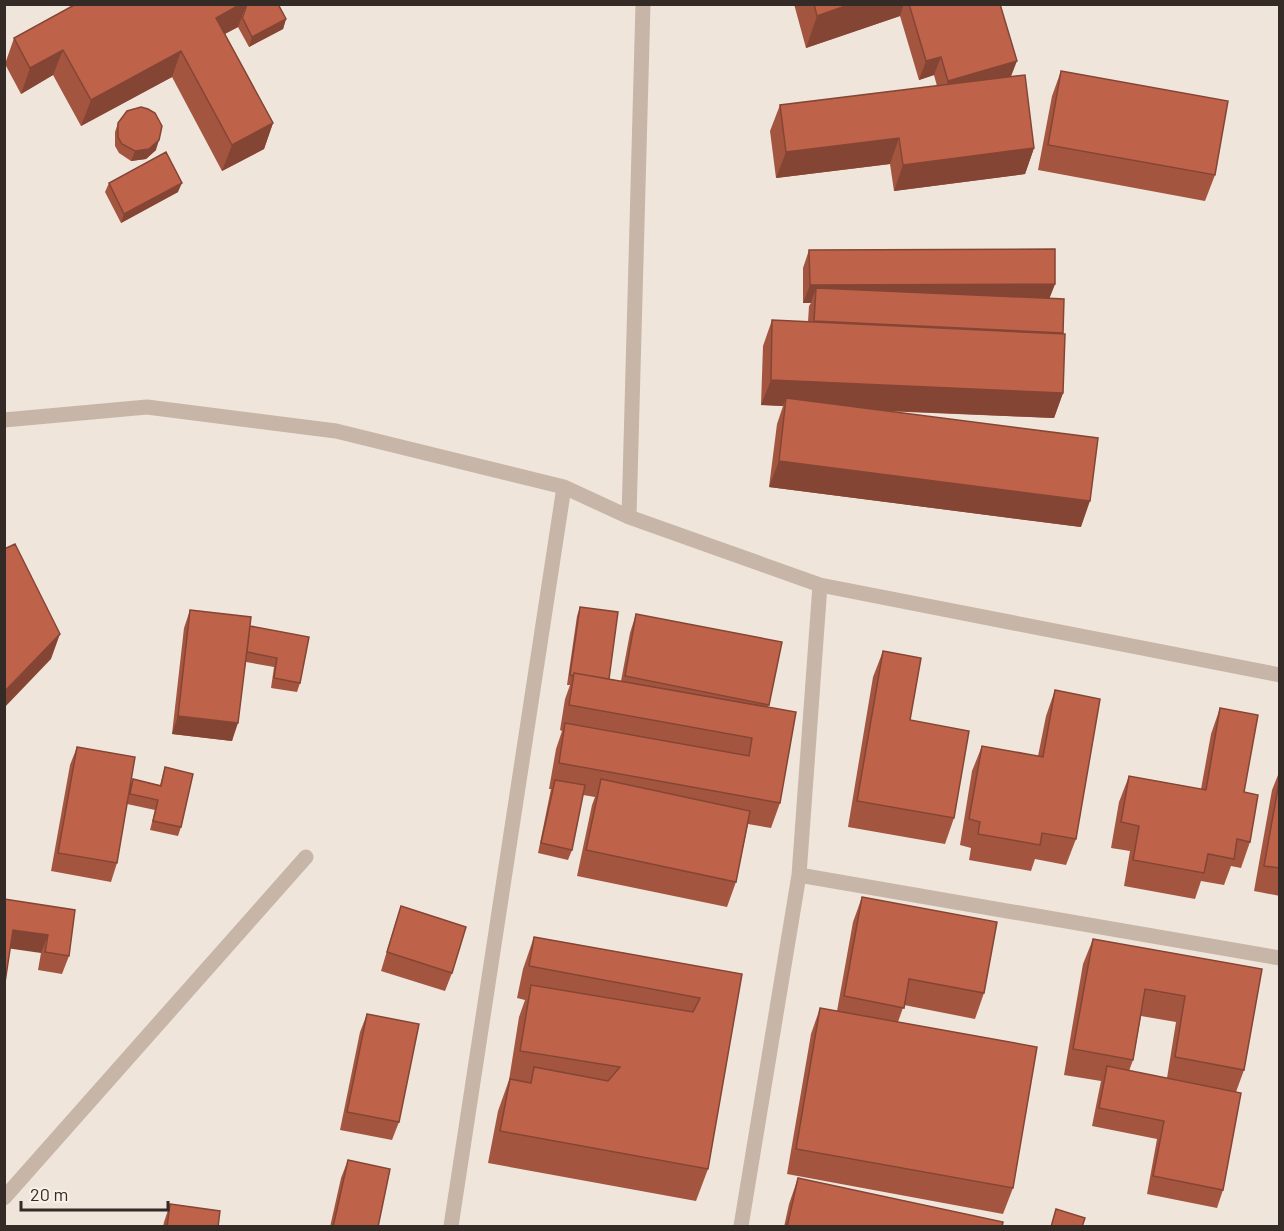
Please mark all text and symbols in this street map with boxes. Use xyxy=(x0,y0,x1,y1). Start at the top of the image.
scale bar xyxy=(21,1174,168,1212)
text: 20 m xyxy=(30,1183,68,1205)

